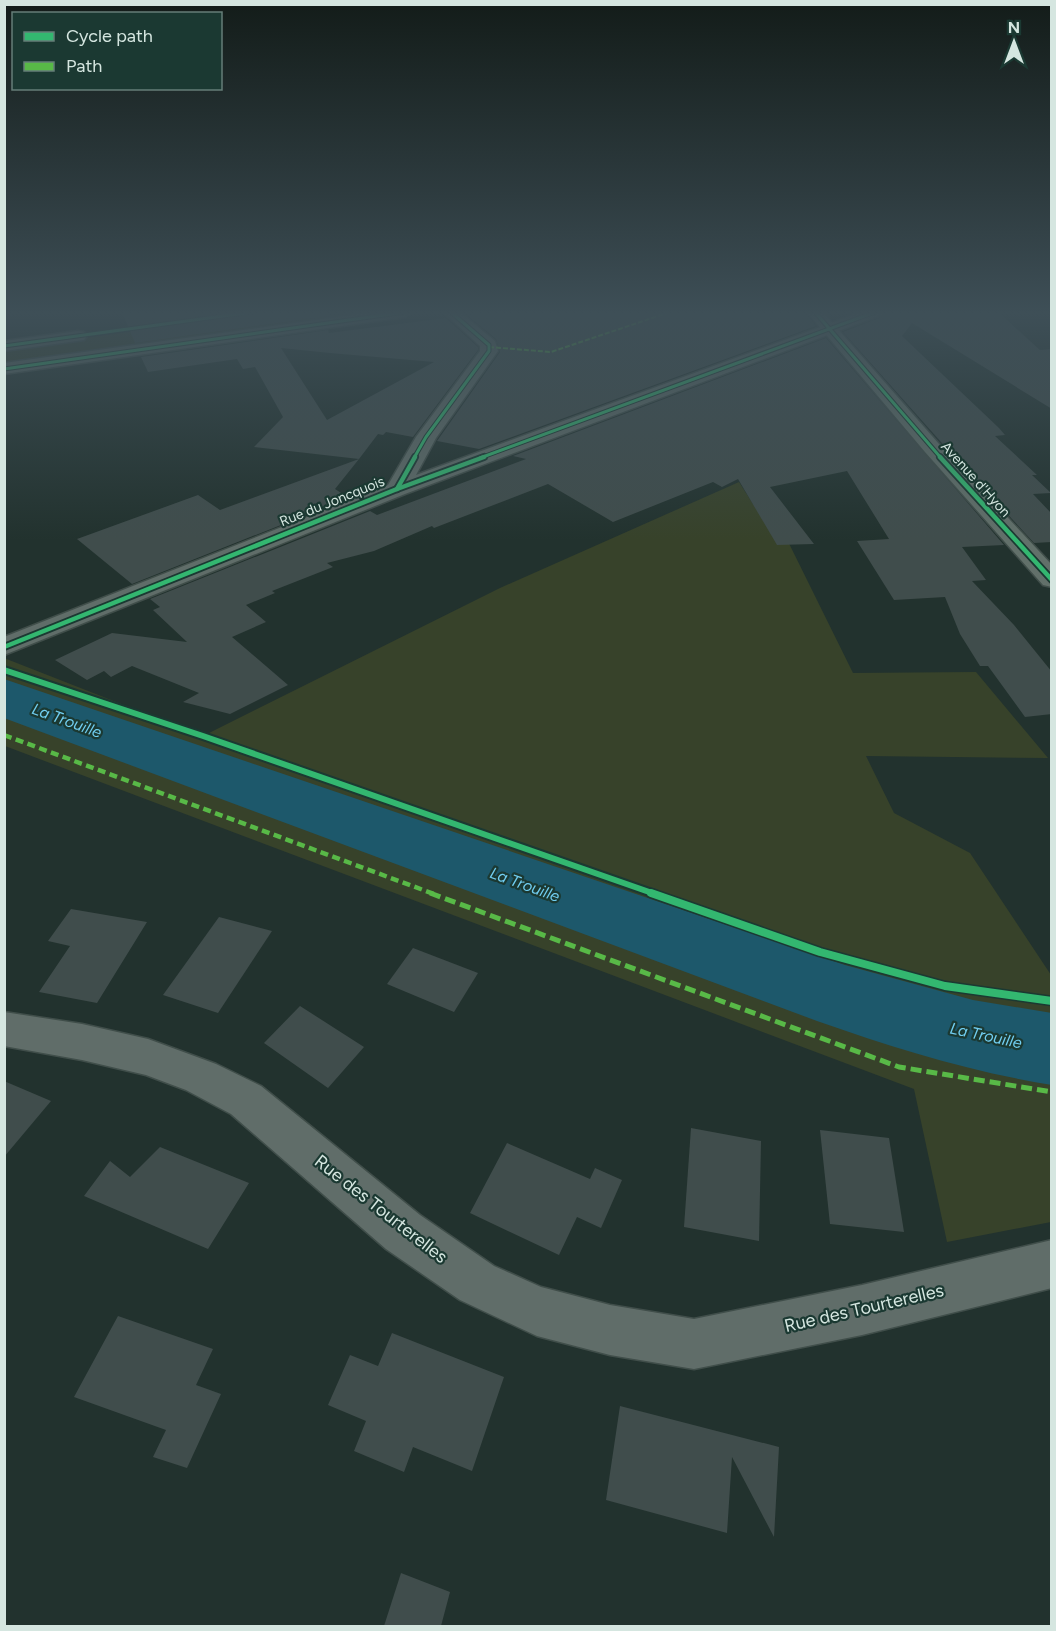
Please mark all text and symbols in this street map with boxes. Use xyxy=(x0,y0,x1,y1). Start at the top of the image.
legend xyxy=(12,12,222,90)
north arrow xyxy=(984,12,1044,72)
text: N xyxy=(1008,18,1020,37)
text: Cycle path xyxy=(66,25,153,47)
text: Path xyxy=(66,55,102,77)
street label: Avenue d'Hyon xyxy=(937,438,1014,521)
street label: Rue du Joncquois xyxy=(277,473,387,530)
water label: La Trouille xyxy=(29,699,105,742)
water label: La Trouille xyxy=(487,863,563,906)
water label: La Trouille xyxy=(948,1019,1024,1052)
street label: Rue des Tourterelles xyxy=(310,1150,452,1268)
street label: Rue des Tourterelles xyxy=(782,1279,946,1337)

